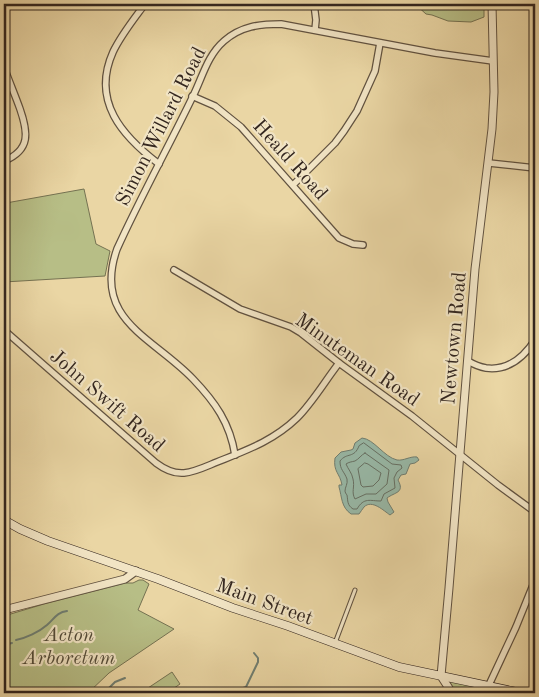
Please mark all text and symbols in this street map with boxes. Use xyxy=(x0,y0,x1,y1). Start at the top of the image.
street label: Simon Willard Road xyxy=(113,44,211,210)
street label: Heald Road xyxy=(248,116,331,205)
street label: Newtown Road xyxy=(439,271,471,405)
street label: Minuteman Road xyxy=(291,310,423,411)
street label: John Swift Road xyxy=(45,346,168,457)
street label: Main Street xyxy=(213,576,315,630)
park label: Acton Arboretum xyxy=(22,626,115,669)

